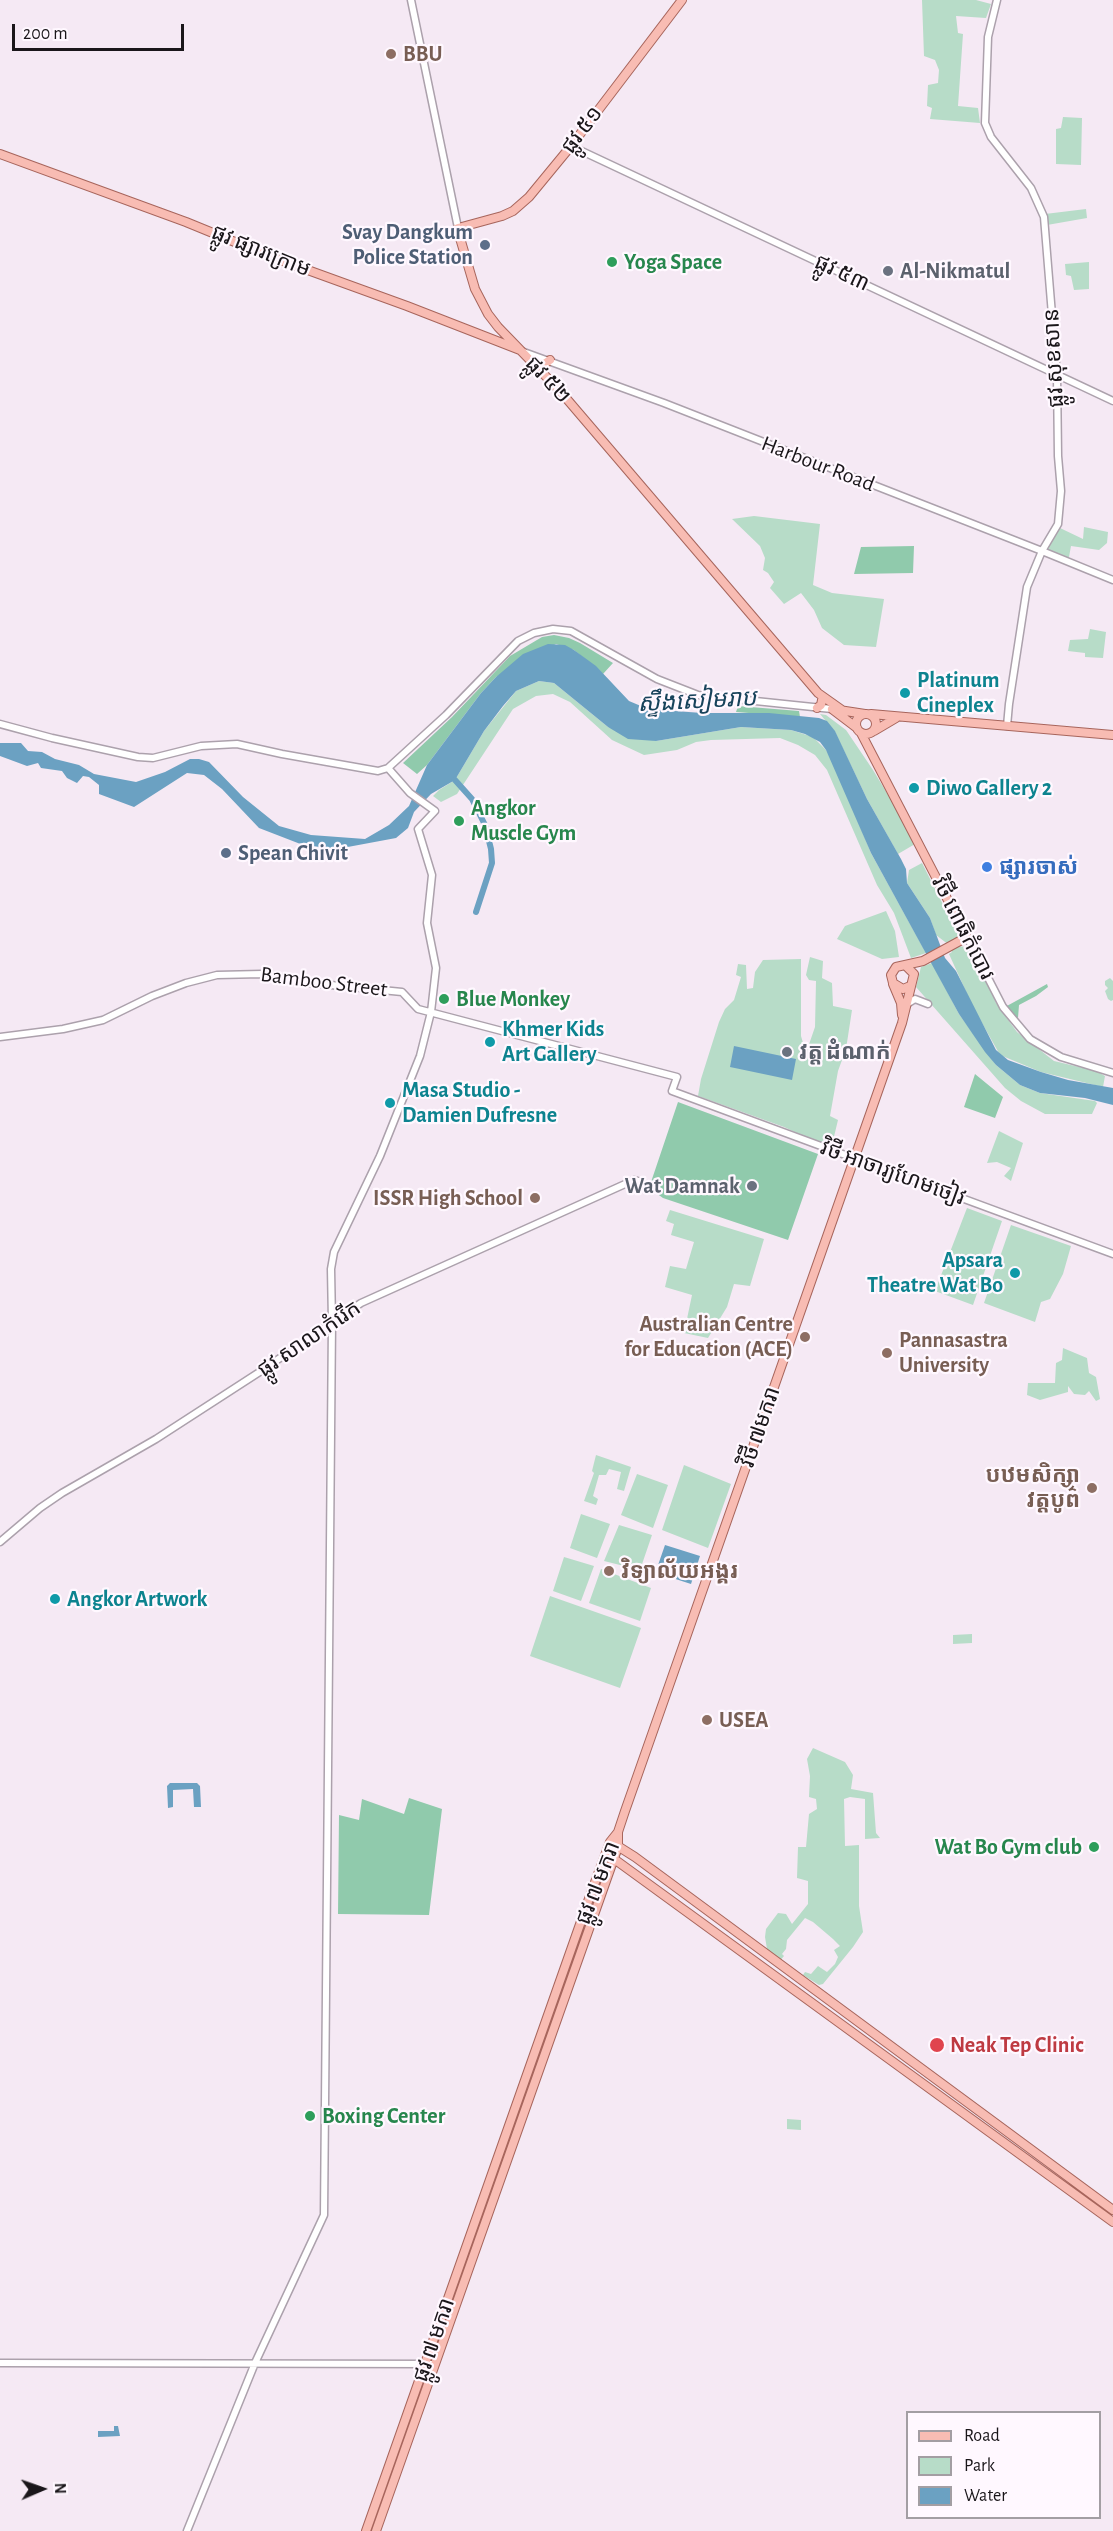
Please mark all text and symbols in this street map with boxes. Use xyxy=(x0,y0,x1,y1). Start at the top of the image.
scale bar xyxy=(15,12,188,50)
text: 200 m xyxy=(23,25,68,43)
place label: BBU xyxy=(403,41,443,67)
marker: BBU xyxy=(384,47,398,61)
street label: ផ្លូវ ៥១ xyxy=(556,101,608,159)
street label: ផ្លូវ ផ្សារក្រោម xyxy=(207,219,315,283)
place label: Svay Dangkum Police Station xyxy=(342,219,473,270)
marker: Svay Dangkum Police Station xyxy=(478,238,492,252)
place label: Yoga Space xyxy=(624,249,722,275)
street label: ផ្លូវ ៥៣ xyxy=(810,249,874,297)
marker: Yoga Space xyxy=(605,255,619,269)
place label: Al-Nikmatul xyxy=(900,258,1010,284)
marker: Al-Nikmatul xyxy=(881,264,895,278)
street label: ផ្លូវ សុខសាន xyxy=(1038,307,1070,409)
street label: ផ្លូវ ៥២ xyxy=(519,351,577,409)
street label: Harbour Road xyxy=(758,430,878,498)
place label: Platinum Cineplex xyxy=(917,667,999,718)
water label: ស្ទឹងសៀមរាប xyxy=(637,684,757,718)
marker: Platinum Cineplex xyxy=(898,686,912,700)
place label: Diwo Gallery 2 xyxy=(926,775,1052,801)
marker: Diwo Gallery 2 xyxy=(907,781,921,795)
place label: Angkor Muscle Gym xyxy=(471,795,576,846)
marker: Angkor Muscle Gym xyxy=(452,814,466,828)
place label: Spean Chivit xyxy=(238,840,348,866)
marker: Spean Chivit xyxy=(219,846,233,860)
place label: ផ្សារចាស់ xyxy=(999,854,1078,880)
marker: ផ្សារចាស់ xyxy=(980,860,994,874)
street label: វិថី ពោធិកំបោរ xyxy=(926,872,1000,984)
street label: Bamboo Street xyxy=(259,961,389,1003)
place label: Blue Monkey xyxy=(456,986,570,1012)
marker: Blue Monkey xyxy=(437,992,451,1006)
place label: Khmer Kids Art Gallery xyxy=(502,1016,604,1068)
marker: Khmer Kids Art Gallery xyxy=(483,1035,497,1049)
place label: វត្ត ដំំណាក់ xyxy=(799,1039,891,1065)
marker: វត្ត ដំំណាក់ xyxy=(780,1045,794,1059)
place label: Masa Studio - Damien Dufresne xyxy=(402,1077,557,1128)
marker: Masa Studio - Damien Dufresne xyxy=(383,1096,397,1110)
street label: វិថី អាចារ្យហែមចៀវ xyxy=(817,1135,969,1211)
place label: Wat Damnak xyxy=(625,1173,740,1199)
marker: Wat Damnak xyxy=(745,1179,759,1193)
place label: ISSR High School xyxy=(373,1185,523,1211)
marker: ISSR High School xyxy=(528,1191,542,1205)
place label: Apsara Theatre Wat Bo xyxy=(867,1247,1003,1298)
marker: Apsara Theatre Wat Bo xyxy=(1008,1266,1022,1280)
street label: ផ្លូវ សាលាកំរើក xyxy=(252,1295,366,1383)
place label: Australian Centre for Education (ACE) xyxy=(624,1311,793,1362)
place label: Pannasastra University xyxy=(899,1327,1008,1378)
marker: Australian Centre for Education (ACE) xyxy=(798,1330,812,1344)
marker: Pannasastra University xyxy=(880,1346,894,1360)
street label: វិថី ៧មករា xyxy=(734,1383,786,1471)
place label: បឋមសិក្សា វត្តបូព៌ xyxy=(985,1462,1080,1514)
marker: បឋមសិក្សា វត្តបូព៌ xyxy=(1085,1481,1099,1495)
place label: វិទ្យាល័យអង្គរ xyxy=(621,1558,738,1584)
marker: វិទ្យាល័យអង្គរ xyxy=(602,1564,616,1578)
place label: Angkor Artwork xyxy=(67,1586,207,1612)
marker: Angkor Artwork xyxy=(48,1592,62,1606)
place label: USEA xyxy=(719,1707,768,1733)
marker: USEA xyxy=(700,1713,714,1727)
place label: Wat Bo Gym club xyxy=(934,1834,1082,1860)
street label: ផ្លូវ ៧ មករា xyxy=(570,1838,626,1928)
marker: Wat Bo Gym club xyxy=(1087,1840,1101,1854)
place label: Neak Tep Clinic xyxy=(950,2032,1084,2058)
marker: Neak Tep Clinic xyxy=(928,2036,946,2054)
place label: Boxing Center xyxy=(322,2103,445,2129)
marker: Boxing Center xyxy=(303,2109,317,2123)
street label: ផ្លូវ ៧ មករា xyxy=(407,2295,461,2385)
legend xyxy=(906,2411,1101,2519)
text: Road xyxy=(964,2427,1000,2445)
text: Park xyxy=(964,2457,995,2475)
north arrow xyxy=(12,2459,72,2519)
text: N xyxy=(52,2483,68,2494)
text: Water xyxy=(964,2487,1007,2505)

